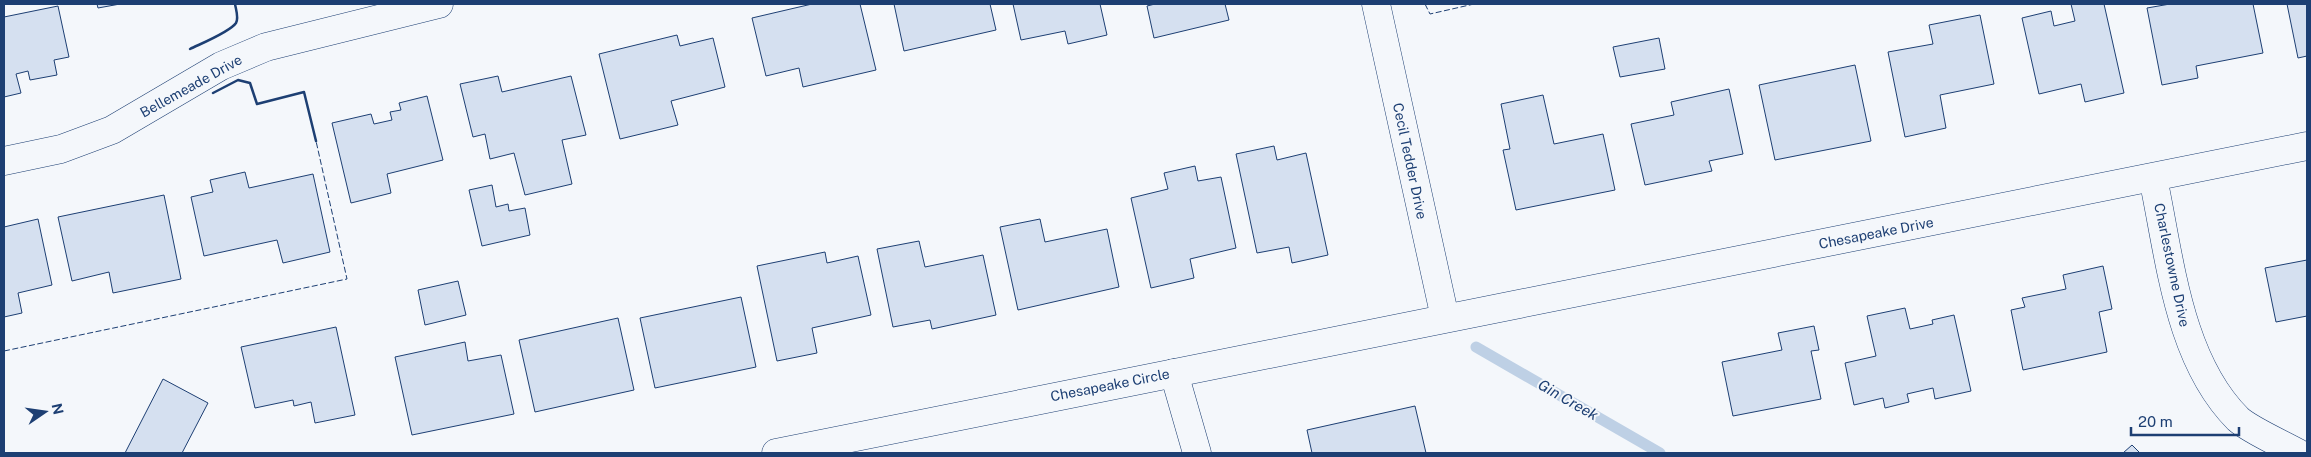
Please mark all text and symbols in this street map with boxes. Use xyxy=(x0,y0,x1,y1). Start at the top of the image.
street label: Bellemeade Drive xyxy=(137,51,245,121)
street label: Cecil Tedder Drive xyxy=(1390,101,1430,221)
street label: Charlestowne Drive xyxy=(2151,202,2193,329)
street label: Chesapeake Drive xyxy=(1817,214,1935,252)
street label: Chesapeake Circle xyxy=(1049,366,1171,404)
water label: Gin Creek xyxy=(1535,376,1602,424)
north arrow xyxy=(20,387,70,437)
text: N xyxy=(49,402,67,416)
scale bar xyxy=(2131,404,2238,436)
text: 20 m xyxy=(2138,413,2173,430)

